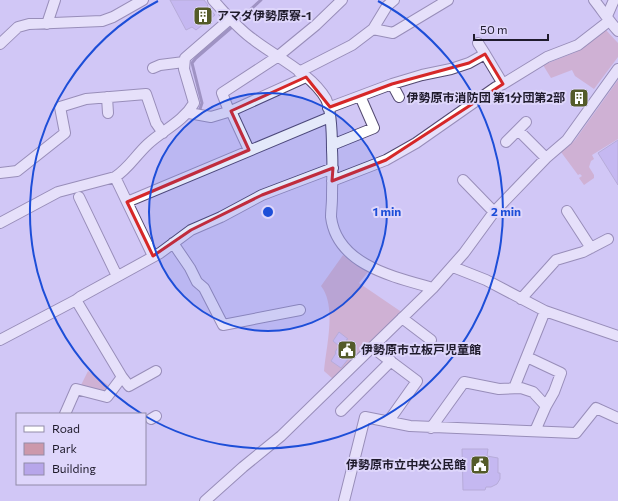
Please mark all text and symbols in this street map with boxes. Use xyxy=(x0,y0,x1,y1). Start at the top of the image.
building icon: アマダ伊勢原寮-1 xyxy=(192,5,214,27)
place label: アマダ伊勢原寮-1 xyxy=(217,8,312,22)
scale bar xyxy=(474,16,548,42)
text: 50 m xyxy=(480,22,508,36)
building icon: 伊勢原市消防団 第1分団第2部 xyxy=(568,87,590,109)
place label: 伊勢原市消防団 第1分団第2部 xyxy=(406,90,565,104)
text: 1 min xyxy=(373,204,401,218)
text: 2 min xyxy=(491,204,521,218)
centre of rings xyxy=(261,205,275,219)
public building icon: 伊勢原市立板戸児童館 xyxy=(336,339,358,361)
place label: 伊勢原市立板戸児童館 xyxy=(361,342,481,356)
legend xyxy=(16,413,146,485)
text: Road xyxy=(52,421,80,435)
text: Park xyxy=(52,441,78,455)
public building icon: 伊勢原市立中央公民館 xyxy=(469,454,491,476)
place label: 伊勢原市立中央公民館 xyxy=(346,457,466,471)
text: Building xyxy=(52,461,96,475)

